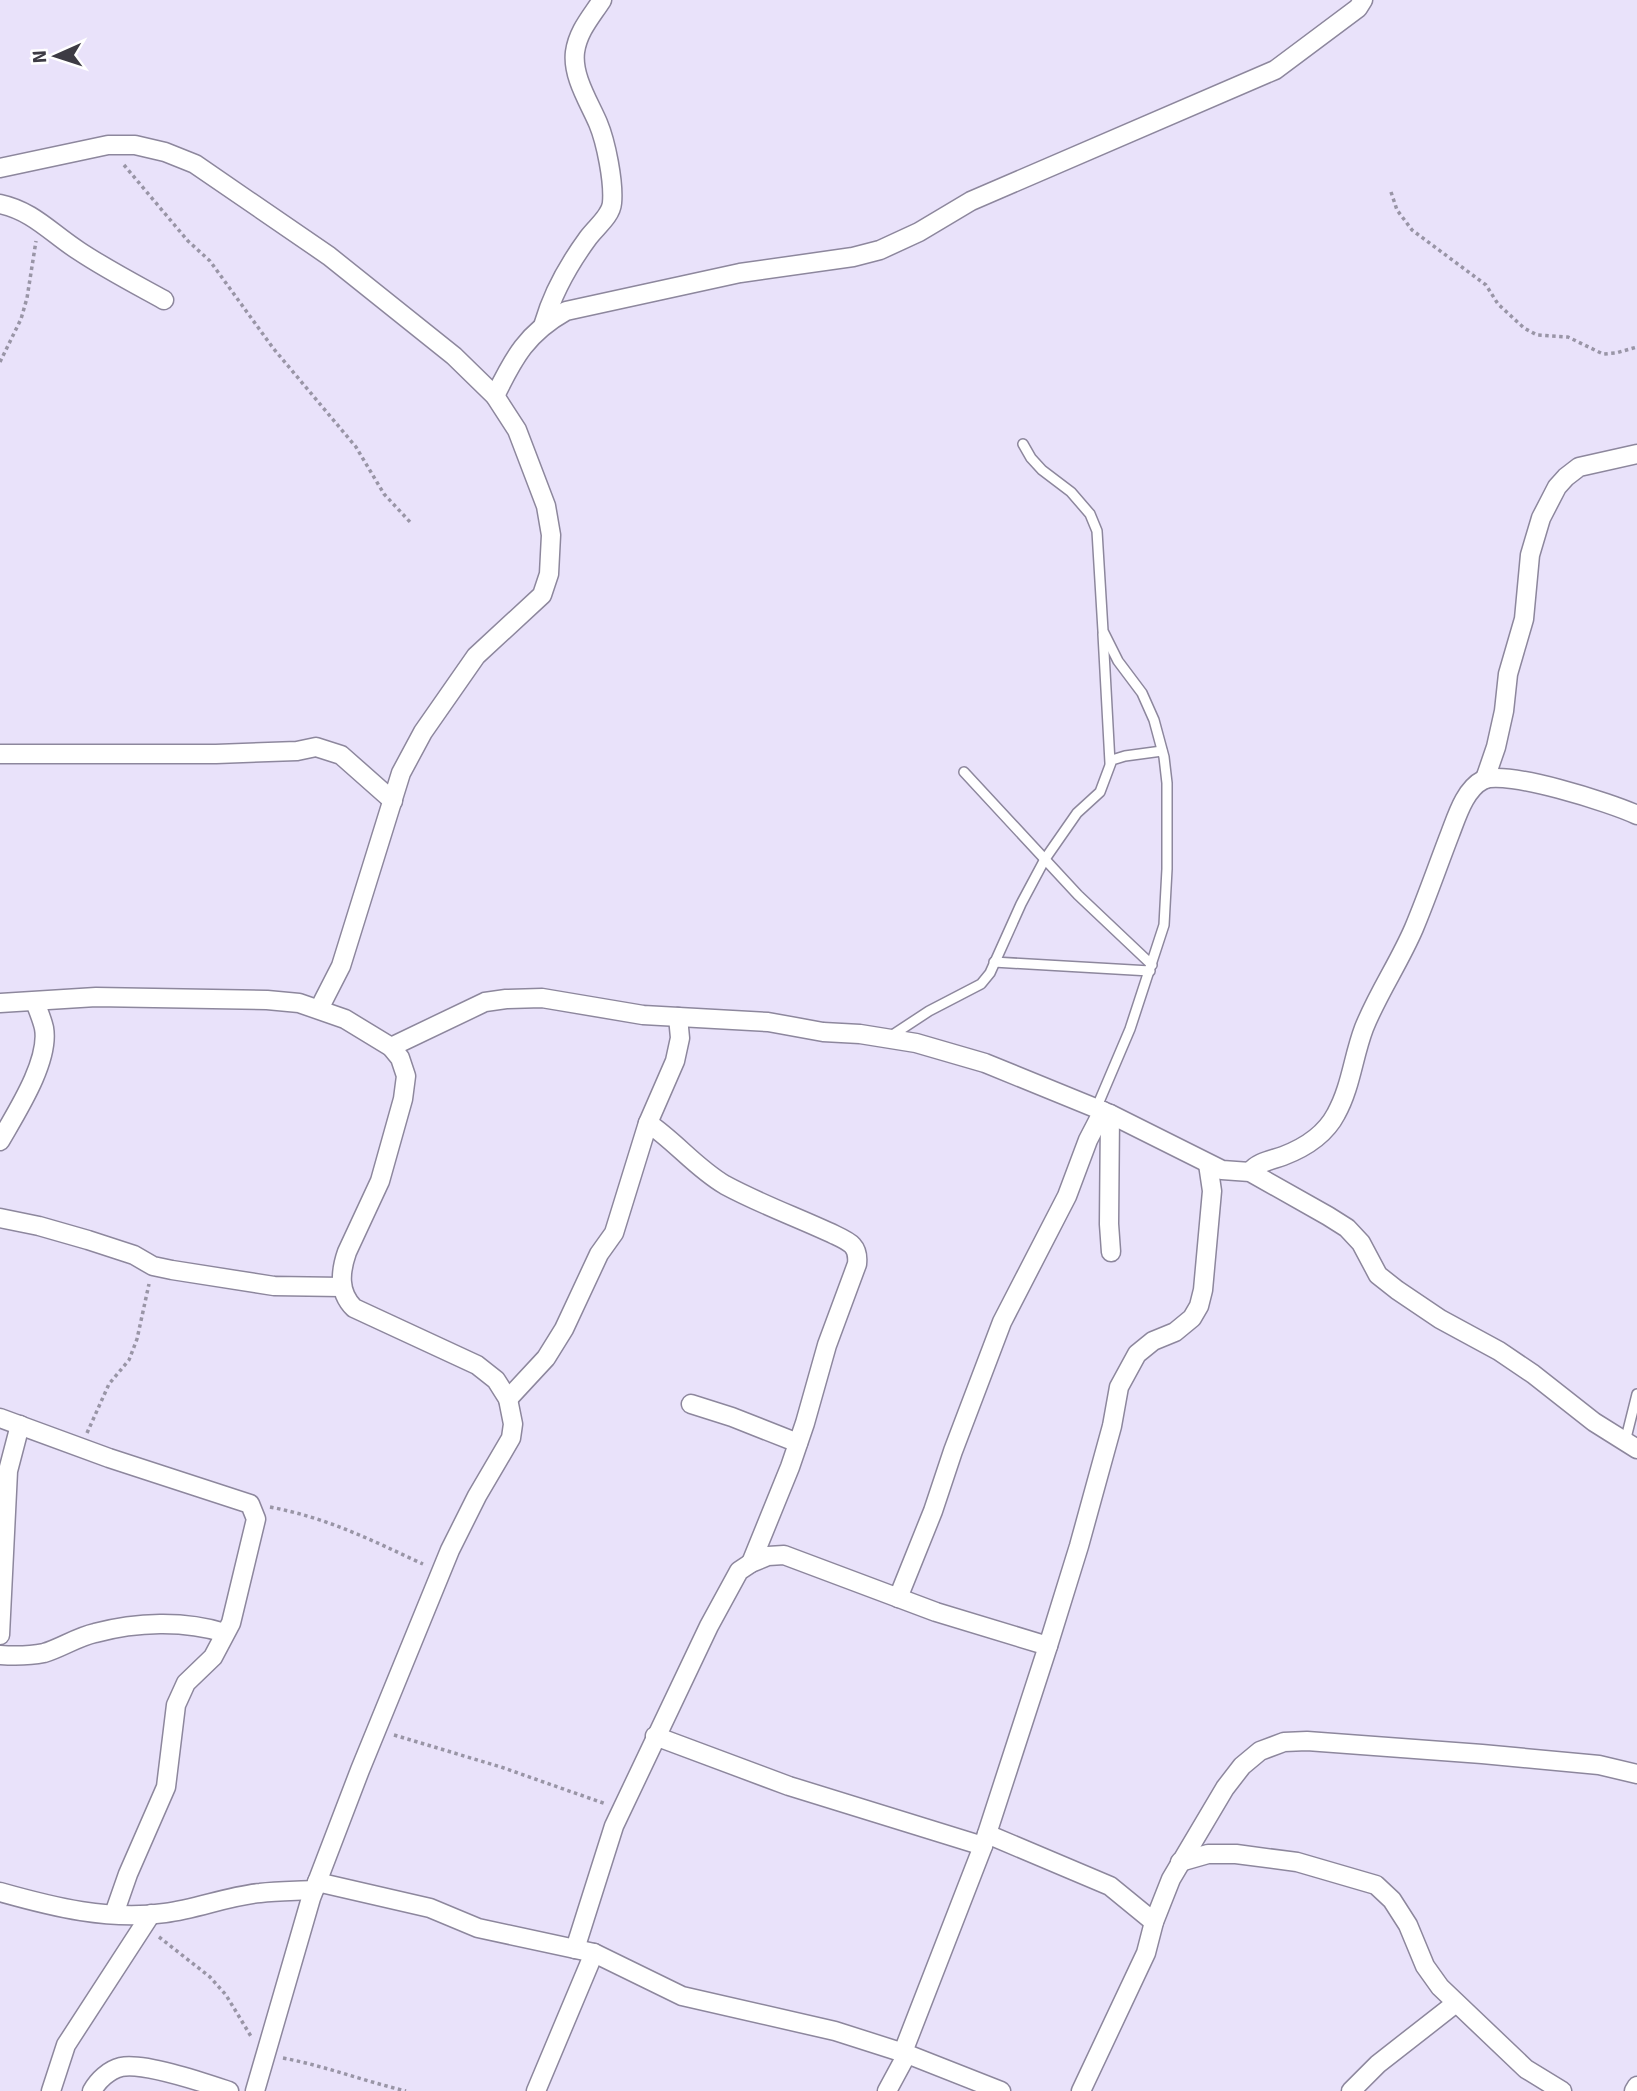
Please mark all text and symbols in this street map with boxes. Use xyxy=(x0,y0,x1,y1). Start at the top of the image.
north arrow xyxy=(21,21,91,91)
text: N xyxy=(28,50,52,64)

